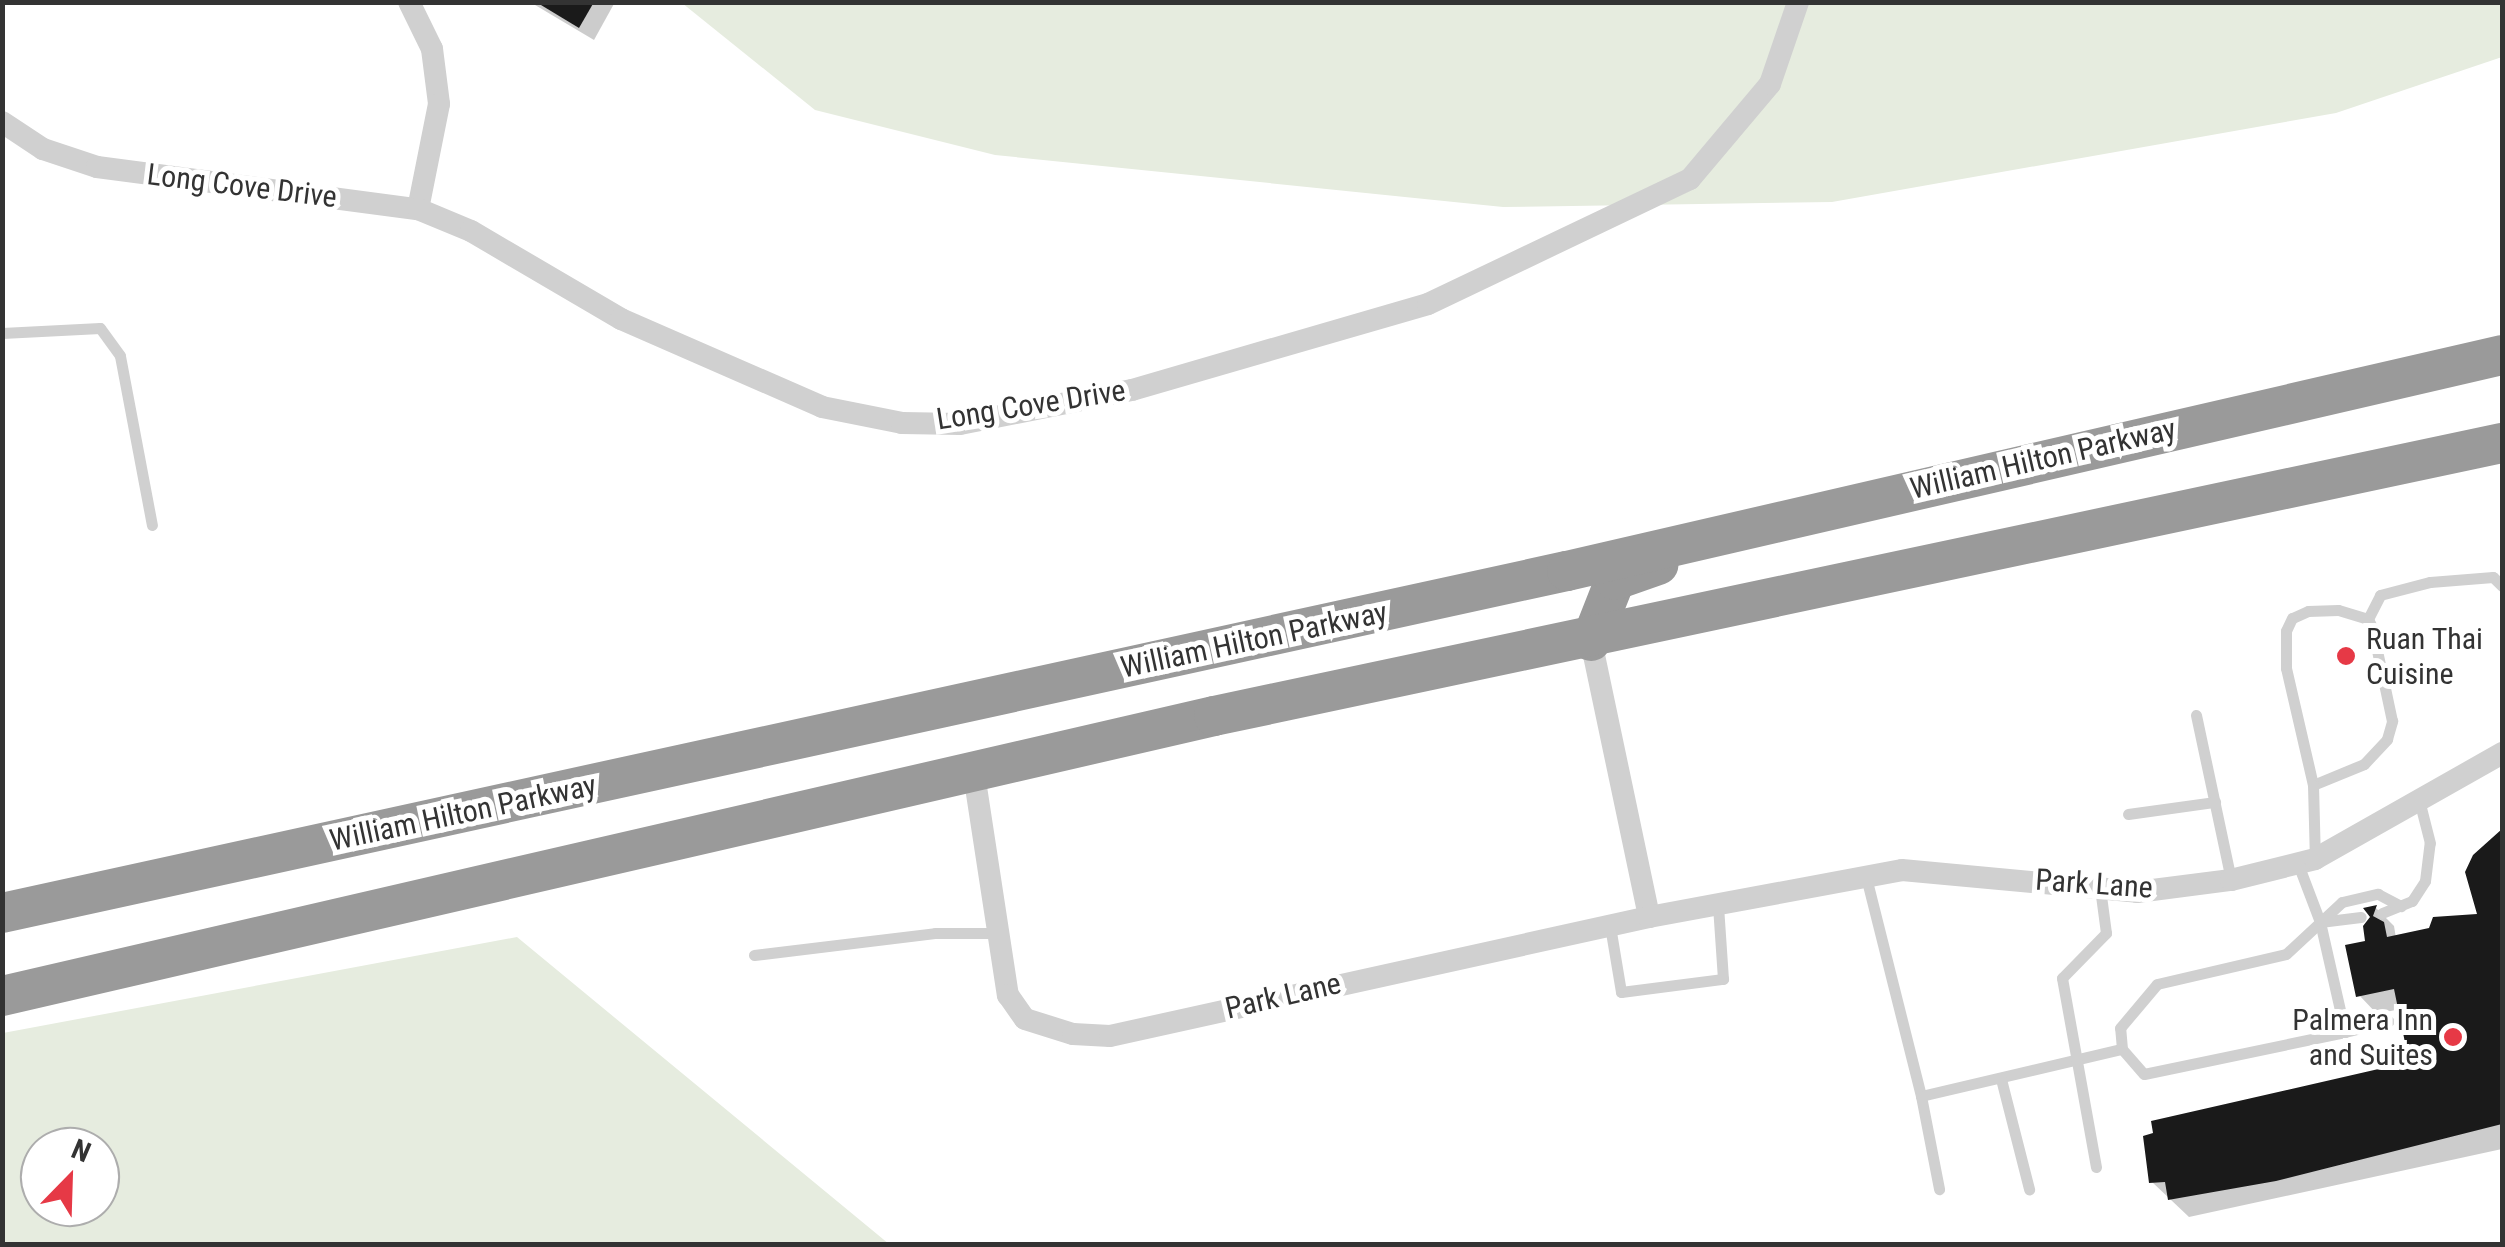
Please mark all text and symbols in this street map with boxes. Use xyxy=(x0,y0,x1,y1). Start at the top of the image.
street label: Long Cove Drive xyxy=(145,157,339,215)
street label: Long Cove Drive xyxy=(934,372,1128,438)
street label: William Hilton Parkway xyxy=(1907,411,2179,507)
street label: William Hilton Parkway xyxy=(1118,594,1390,686)
place label: Ruan Thai Cuisine xyxy=(2366,621,2484,692)
marker: Ruan Thai Cuisine xyxy=(2335,645,2357,667)
street label: William Hilton Parkway xyxy=(327,767,599,859)
street label: Park Lane xyxy=(2034,862,2154,906)
street label: Park Lane xyxy=(1222,965,1344,1027)
place label: Palmera Inn and Suites xyxy=(2292,1002,2433,1072)
marker: Palmera Inn and Suites xyxy=(2442,1026,2464,1048)
north arrow xyxy=(20,1127,120,1227)
text: N xyxy=(67,1132,95,1169)

